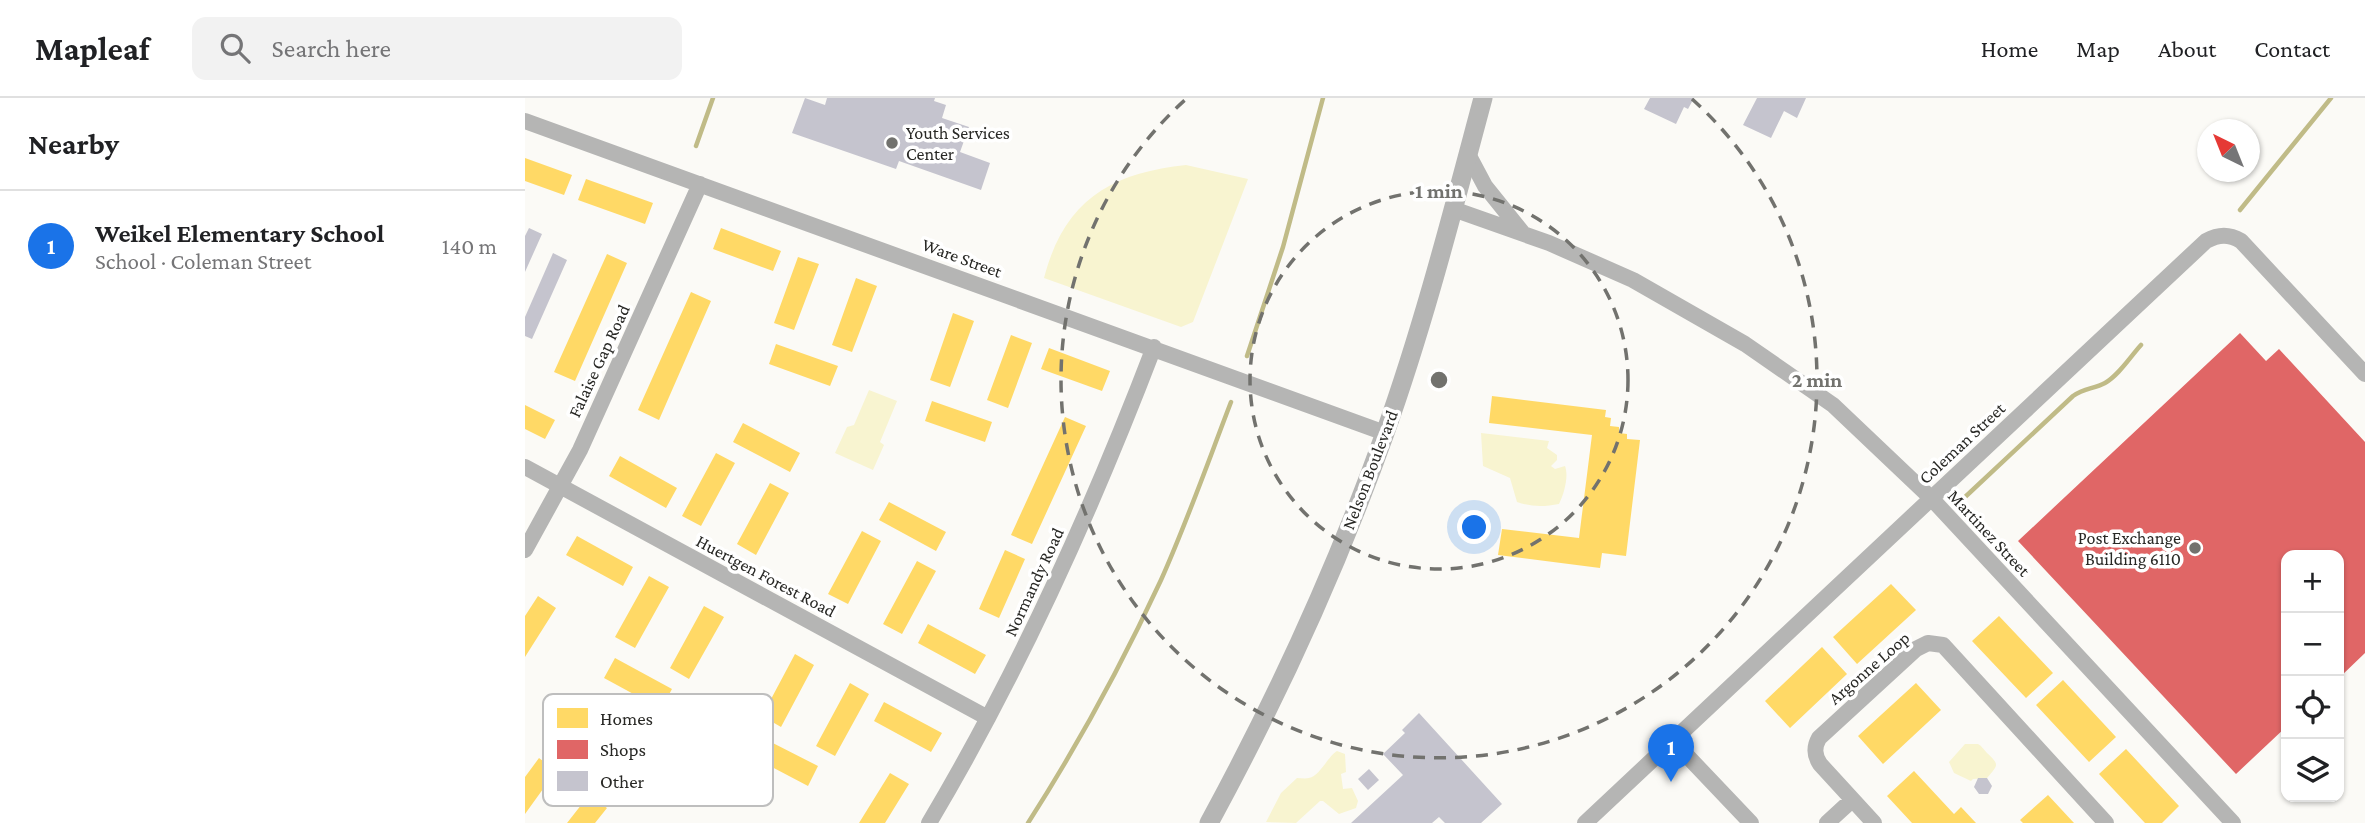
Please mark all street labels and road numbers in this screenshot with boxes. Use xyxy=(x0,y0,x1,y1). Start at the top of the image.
street label: Ware Street xyxy=(919,234,1006,282)
street label: Falaise Gap Road xyxy=(564,301,634,420)
street label: Coleman Street xyxy=(1915,397,2010,488)
street label: Nelson Boulevard xyxy=(1338,407,1402,533)
street label: Martinez Street xyxy=(1944,486,2035,581)
street label: Normandy Road xyxy=(1000,524,1068,639)
street label: Huertgen Forest Road xyxy=(693,531,840,622)
street label: Argonne Loop xyxy=(1824,627,1914,709)

